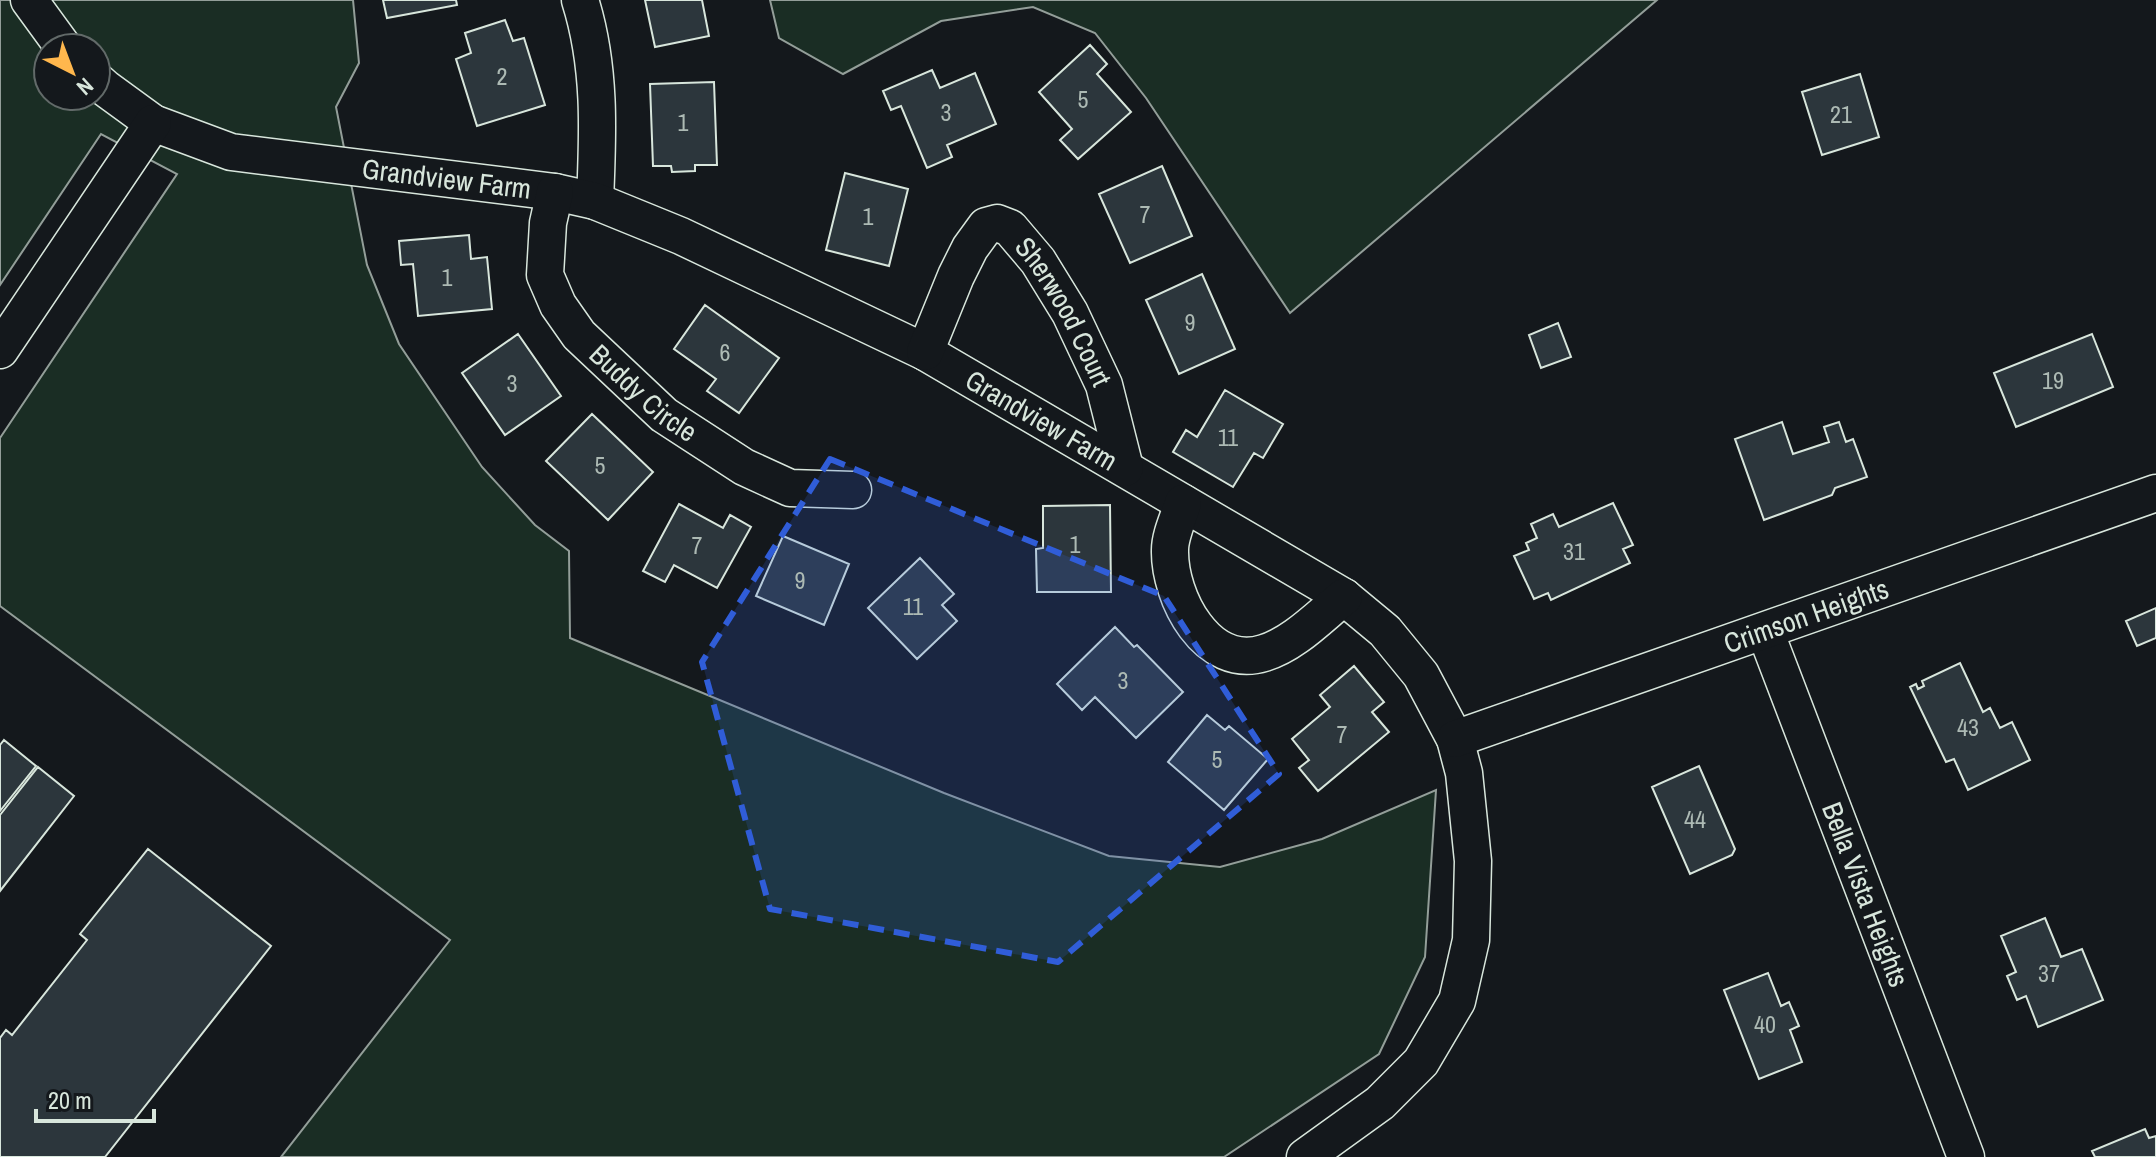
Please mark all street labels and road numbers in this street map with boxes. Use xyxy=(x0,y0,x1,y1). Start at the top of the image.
street label: Grandview Farm xyxy=(360,149,533,208)
street label: Sherwood Court xyxy=(1007,229,1121,392)
street label: Buddy Circle xyxy=(581,336,704,450)
street label: Grandview Farm xyxy=(958,361,1124,479)
street label: Crimson Heights xyxy=(1718,569,1894,662)
street label: Bella Vista Heights xyxy=(1813,797,1918,992)

